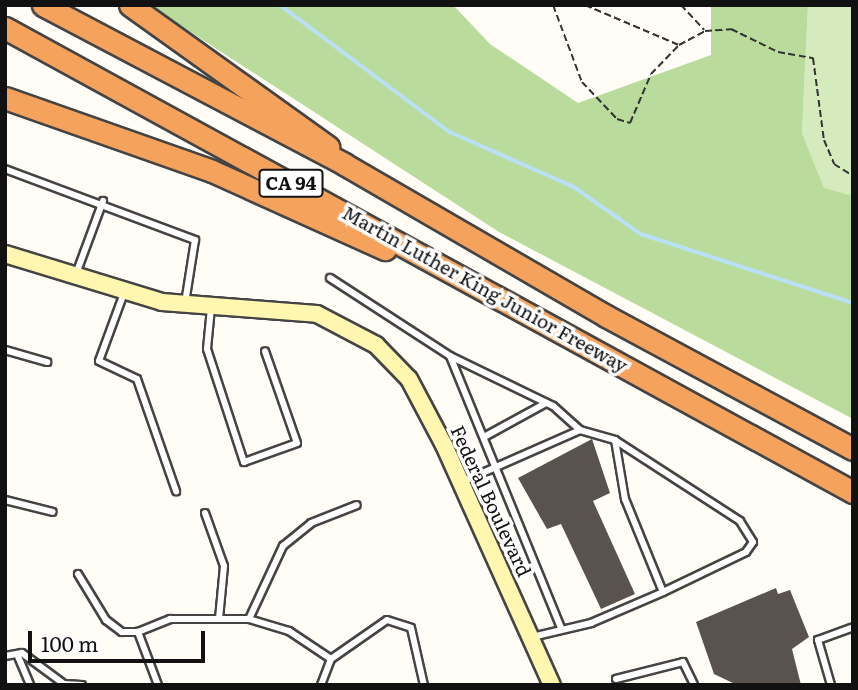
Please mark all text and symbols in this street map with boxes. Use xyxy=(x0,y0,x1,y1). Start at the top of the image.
road number: CA 94 xyxy=(258,168,324,198)
street label: Martin Luther King Junior Freeway xyxy=(339,201,631,377)
street label: Federal Boulevard xyxy=(446,422,536,580)
scale bar xyxy=(32,616,208,660)
text: 100 m xyxy=(41,627,98,658)

